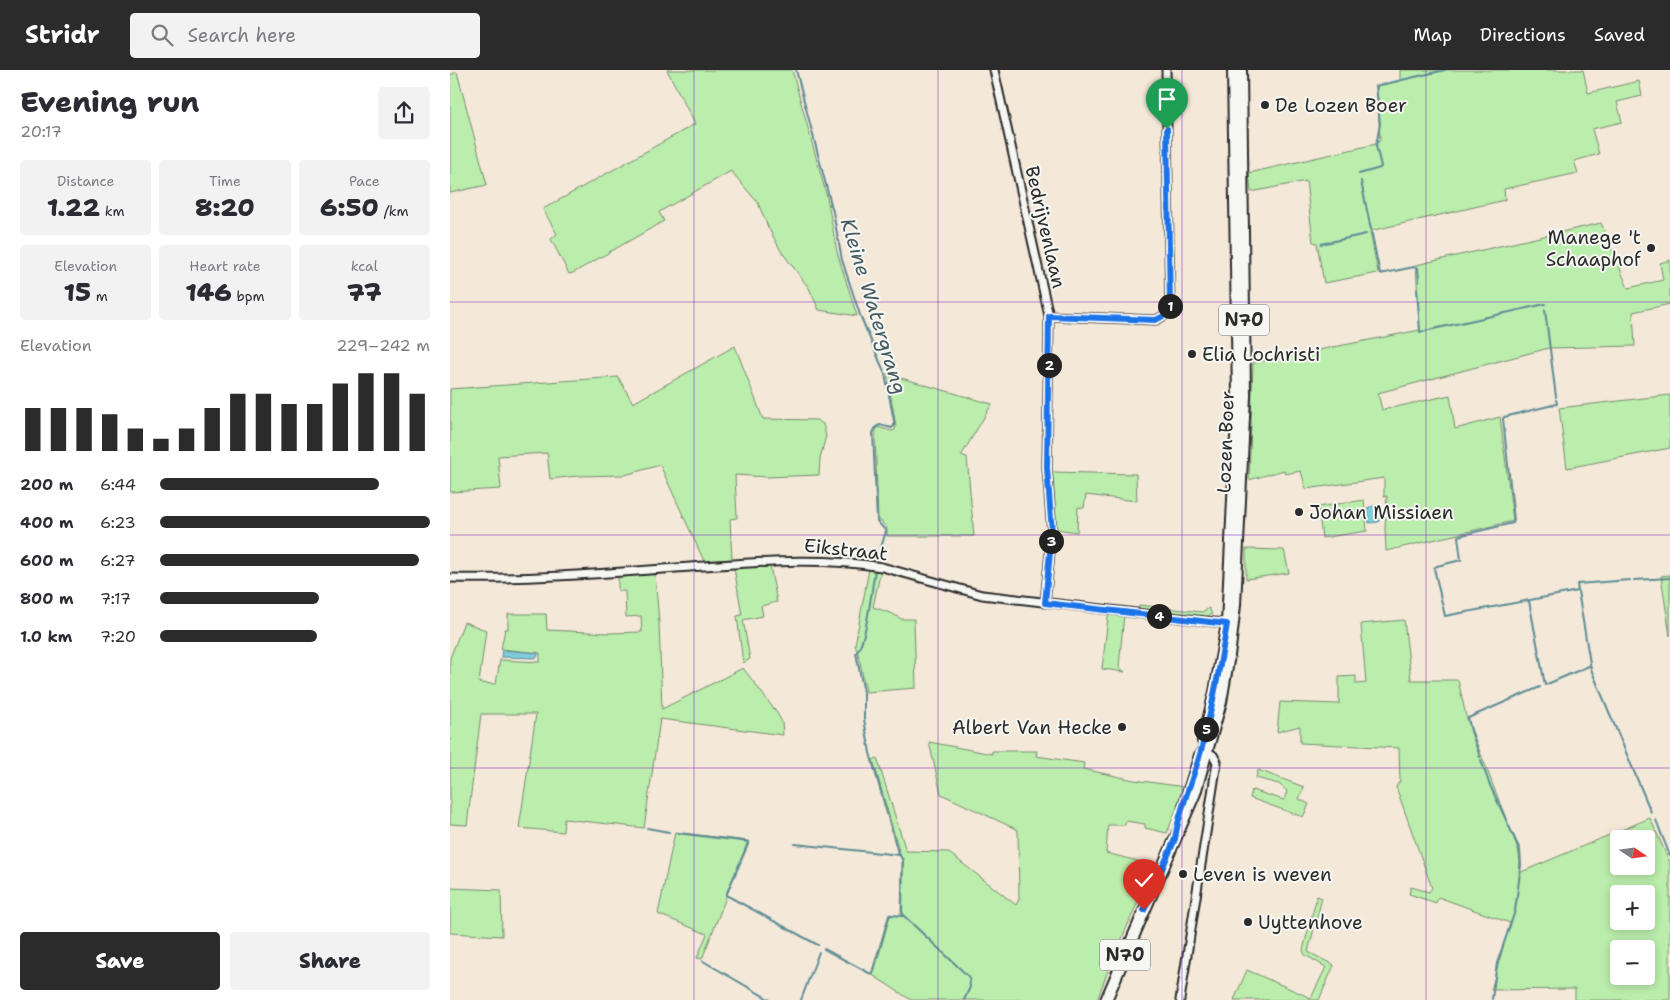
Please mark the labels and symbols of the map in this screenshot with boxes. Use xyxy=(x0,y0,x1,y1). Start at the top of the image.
pin xyxy=(1146,78,1188,129)
place label: De Lozen Boer xyxy=(1275,93,1407,118)
marker: De Lozen Boer xyxy=(1259,99,1271,111)
street label: Bedrijvenlaan xyxy=(1019,163,1072,291)
water label: Kleine Watergrang xyxy=(835,215,913,397)
place label: Manege 't Schaaphof xyxy=(1546,225,1642,272)
marker: Manege 't Schaaphof xyxy=(1645,242,1657,254)
pin: 1 xyxy=(1158,294,1182,318)
road number: N70 xyxy=(1219,304,1269,336)
place label: Elia Lochristi xyxy=(1202,342,1320,367)
marker: Elia Lochristi xyxy=(1186,348,1198,360)
pin: 2 xyxy=(1036,352,1062,378)
street label: Lozen Boer xyxy=(1211,390,1240,494)
place label: Johan Missiaen xyxy=(1309,500,1453,525)
marker: Johan Missiaen xyxy=(1293,506,1305,518)
pin: 3 xyxy=(1038,528,1064,554)
street label: Eikstraat xyxy=(803,533,889,566)
pin: 4 xyxy=(1146,604,1172,628)
place label: Albert Van Hecke xyxy=(952,715,1112,740)
pin: 5 xyxy=(1194,716,1218,742)
marker: Albert Van Hecke xyxy=(1116,721,1128,733)
north arrow xyxy=(1610,830,1655,875)
pin xyxy=(1123,859,1165,910)
place label: Leven is weven xyxy=(1193,862,1332,887)
marker: Leven is weven xyxy=(1177,868,1189,880)
place label: Uyttenhove xyxy=(1258,910,1363,935)
marker: Uyttenhove xyxy=(1242,916,1254,928)
road number: N70 xyxy=(1100,940,1150,970)

